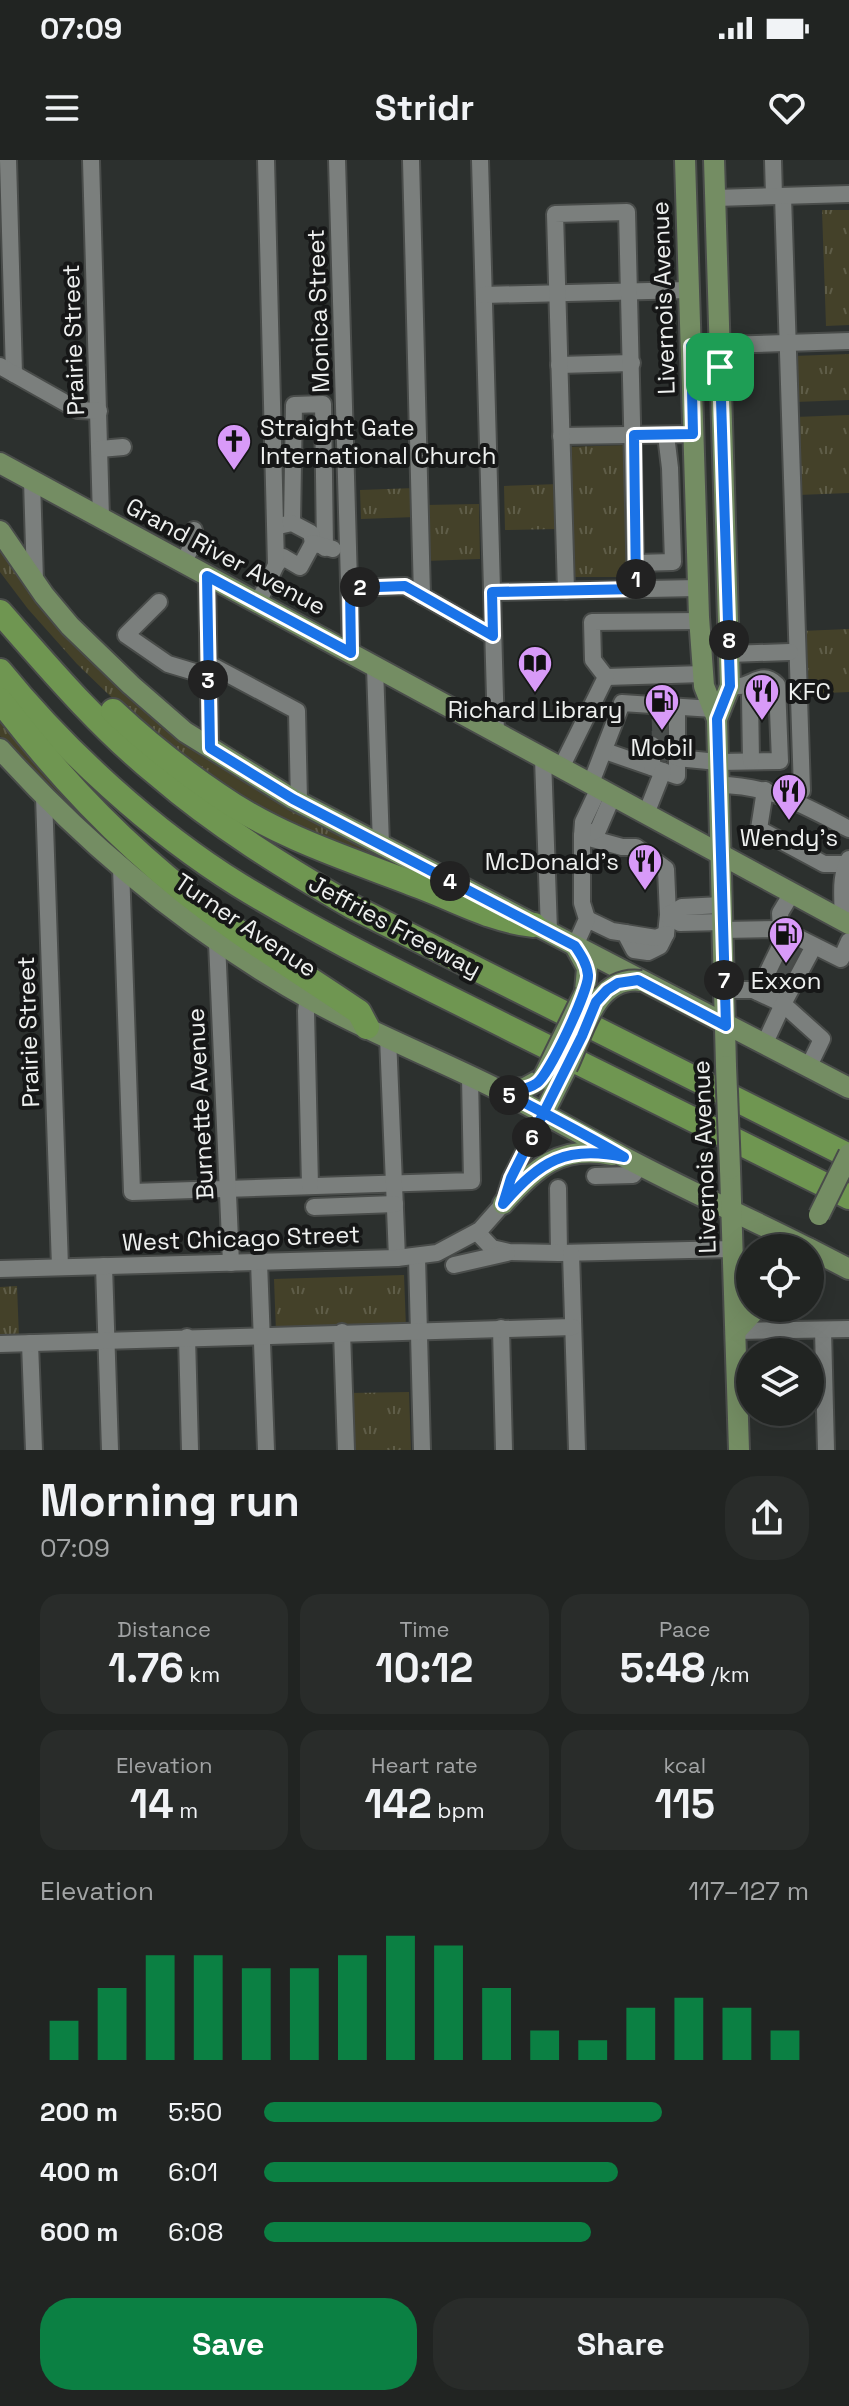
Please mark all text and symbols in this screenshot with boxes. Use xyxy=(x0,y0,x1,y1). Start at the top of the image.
text: 07:09 xyxy=(40,9,122,48)
text: Stridr xyxy=(375,85,474,131)
icon: menu xyxy=(40,86,84,130)
icon: heart xyxy=(765,86,809,130)
street label: Livernois Avenue xyxy=(644,201,682,395)
street label: Monica Street xyxy=(300,229,336,393)
street label: Prairie Street xyxy=(55,264,91,416)
pin xyxy=(686,333,754,401)
icon: arrive xyxy=(698,345,742,389)
place label: Straight Gate International Church xyxy=(260,412,496,471)
church icon: Straight Gate International Church xyxy=(215,422,253,472)
street label: Grand River Avenue xyxy=(121,490,331,622)
pin: 1 xyxy=(616,559,656,599)
text: 1 xyxy=(631,565,641,593)
pin: 2 xyxy=(340,567,380,607)
text: 2 xyxy=(353,573,367,601)
pin: 8 xyxy=(709,620,749,660)
text: 8 xyxy=(722,626,736,654)
library icon: Richard Library xyxy=(516,644,554,694)
pin: 3 xyxy=(188,660,228,700)
text: 3 xyxy=(201,666,215,694)
restaurant icon: KFC xyxy=(743,672,781,722)
place label: KFC xyxy=(788,676,831,707)
fuel station icon: Mobil xyxy=(643,682,681,732)
place label: Richard Library xyxy=(448,694,622,725)
place label: Mobil xyxy=(631,732,693,763)
restaurant icon: Wendy's xyxy=(770,772,808,822)
place label: Wendy's xyxy=(740,822,838,853)
restaurant icon: McDonald's xyxy=(626,842,664,892)
place label: McDonald's xyxy=(485,846,619,877)
pin: 4 xyxy=(430,861,470,901)
street label: Turner Avenue xyxy=(169,866,323,984)
text: 4 xyxy=(443,867,457,895)
street label: Jeffries Freeway xyxy=(304,868,486,984)
fuel station icon: Exxon xyxy=(767,915,805,965)
street label: Prairie Street xyxy=(10,956,46,1108)
pin: 7 xyxy=(704,960,744,1000)
place label: Exxon xyxy=(751,965,821,996)
text: 7 xyxy=(718,966,730,994)
street label: Burnette Avenue xyxy=(179,1007,221,1201)
street label: Livernois Avenue xyxy=(685,1060,723,1254)
pin: 5 xyxy=(489,1075,529,1115)
text: 5 xyxy=(502,1081,516,1109)
pin: 6 xyxy=(512,1117,552,1157)
text: 6 xyxy=(525,1123,539,1151)
street label: West Chicago Street xyxy=(122,1218,360,1258)
map controls xyxy=(736,1234,824,1426)
button: locate xyxy=(736,1234,824,1322)
button: layers xyxy=(736,1338,824,1426)
text: Morning run xyxy=(40,1473,300,1529)
button: share xyxy=(725,1476,809,1560)
text: 07:09 xyxy=(40,1531,110,1565)
text: Distance xyxy=(117,1615,211,1643)
text: Time xyxy=(399,1615,450,1643)
text: Pace xyxy=(659,1615,711,1643)
text: 1.76 xyxy=(108,1643,184,1694)
text: 10:12 xyxy=(376,1643,473,1694)
text: 5:48 xyxy=(620,1643,705,1694)
text: km xyxy=(184,1660,220,1688)
text: /km xyxy=(705,1660,750,1688)
text: Elevation xyxy=(116,1751,212,1779)
text: Heart rate xyxy=(371,1751,478,1779)
text: kcal xyxy=(664,1751,706,1779)
text: 14 xyxy=(130,1779,174,1830)
text: 142 xyxy=(364,1779,432,1830)
text: 115 xyxy=(655,1779,715,1830)
text: m xyxy=(174,1796,198,1824)
text: bpm xyxy=(432,1796,485,1824)
text: Elevation xyxy=(40,1874,154,1908)
text: 117–127 m xyxy=(688,1874,809,1908)
text: 200 m xyxy=(40,2095,118,2129)
text: 5:50 xyxy=(168,2095,222,2129)
text: 400 m xyxy=(40,2155,119,2189)
text: 6:01 xyxy=(168,2155,218,2189)
text: 600 m xyxy=(40,2215,119,2249)
text: 6:08 xyxy=(168,2215,223,2249)
button: Save xyxy=(40,2298,417,2390)
button: Share xyxy=(433,2298,809,2390)

